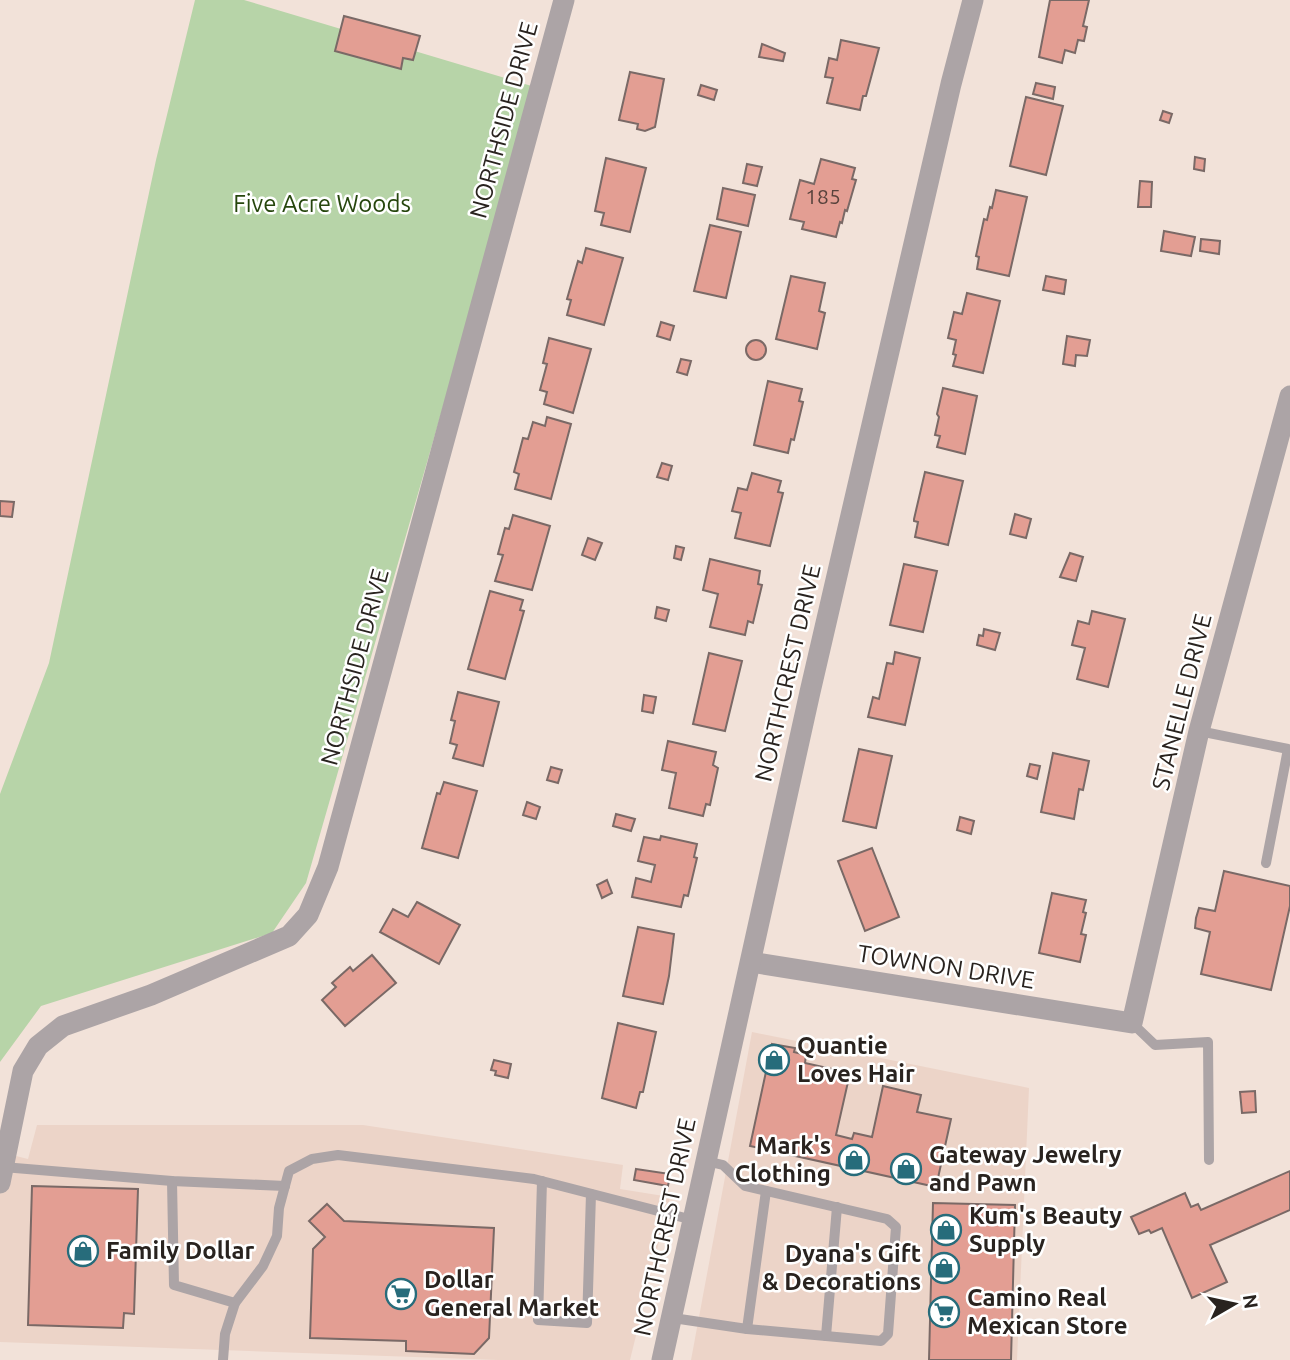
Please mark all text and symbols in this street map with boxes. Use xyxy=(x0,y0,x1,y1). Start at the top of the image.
street label: NORTHSIDE DRIVE xyxy=(464,19,543,221)
house number: 185 xyxy=(805,184,841,208)
park label: Five Acre Woods xyxy=(233,190,411,217)
street label: NORTHCREST DRIVE xyxy=(749,562,826,784)
street label: NORTHSIDE DRIVE xyxy=(315,566,394,768)
street label: STANELLE DRIVE xyxy=(1147,611,1216,793)
street label: TOWNON DRIVE xyxy=(856,939,1037,994)
place label: Quantie Loves Hair xyxy=(797,1032,915,1087)
shop icon: Quantie Loves Hair xyxy=(757,1043,791,1077)
street label: NORTHCREST DRIVE xyxy=(628,1115,701,1338)
place label: Mark's Clothing xyxy=(735,1132,831,1187)
place label: Gateway Jewelry and Pawn xyxy=(929,1141,1122,1196)
shop icon: Mark's Clothing xyxy=(837,1143,871,1177)
shop icon: Gateway Jewelry and Pawn xyxy=(889,1152,923,1186)
place label: Kum's Beauty Supply xyxy=(969,1202,1122,1257)
shop icon: Kum's Beauty Supply xyxy=(929,1213,963,1247)
shop icon: Family Dollar xyxy=(66,1234,100,1268)
place label: Family Dollar xyxy=(106,1237,255,1264)
place label: Dyana's Gift & Decorations xyxy=(762,1240,921,1295)
shop icon: Dyana's Gift & Decorations xyxy=(927,1251,961,1285)
place label: Dollar General Market xyxy=(424,1266,599,1321)
north arrow xyxy=(1199,1269,1269,1339)
supermarket icon: Dollar General Market xyxy=(384,1277,418,1311)
place label: Camino Real Mexican Store xyxy=(967,1284,1128,1339)
text: N xyxy=(1239,1293,1263,1310)
supermarket icon: Camino Real Mexican Store xyxy=(927,1295,961,1329)

